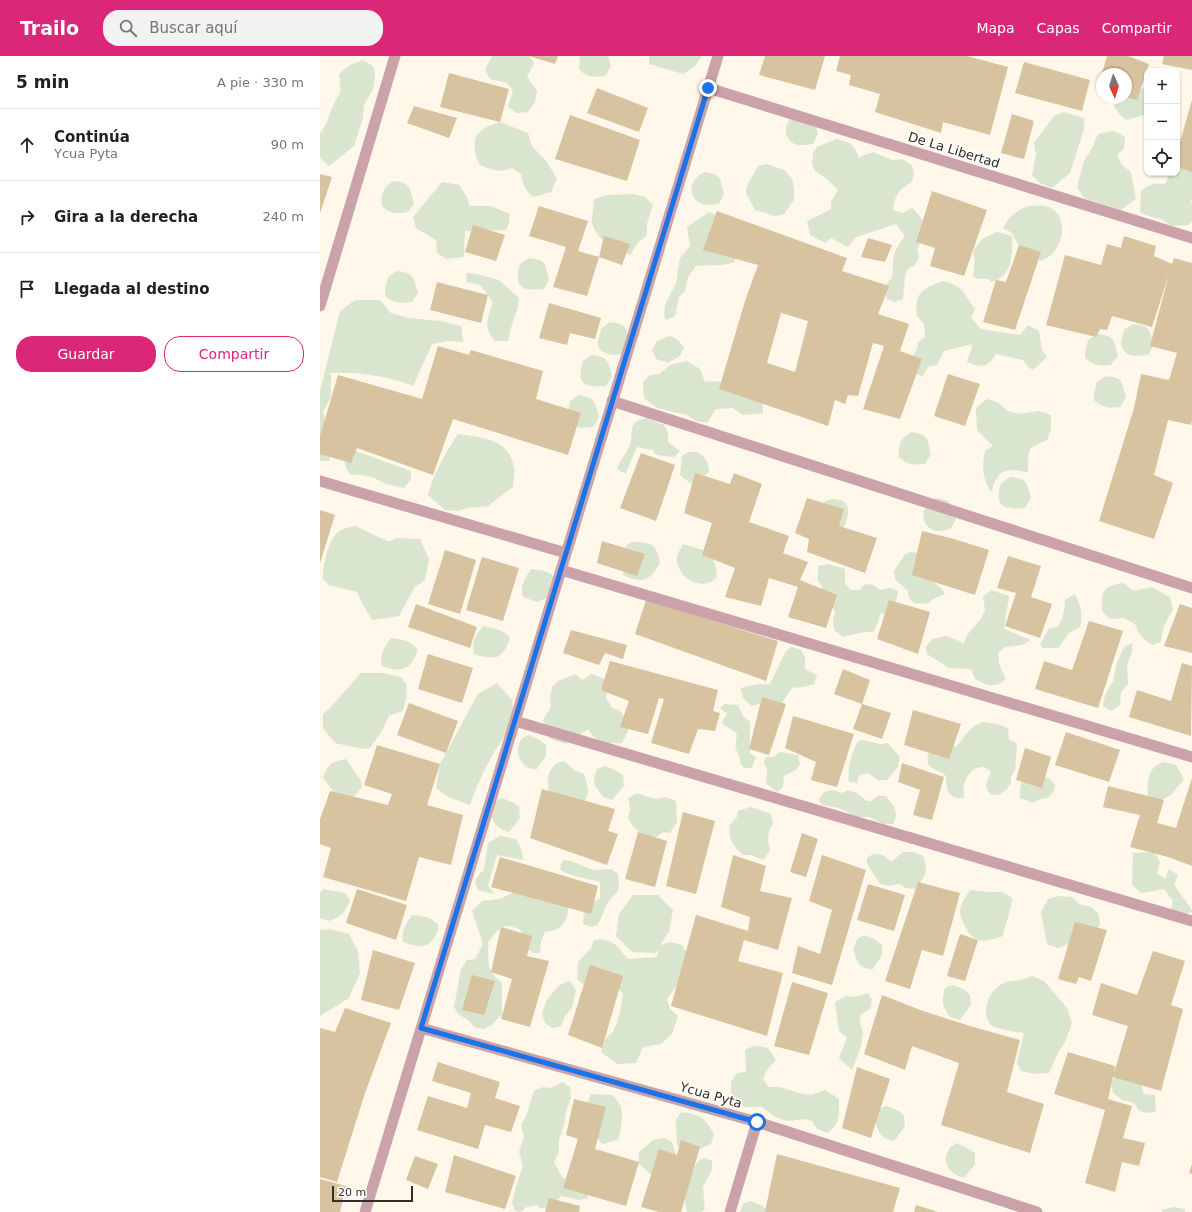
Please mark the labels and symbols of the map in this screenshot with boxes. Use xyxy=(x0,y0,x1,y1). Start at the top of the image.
north arrow xyxy=(1096,68,1132,104)
route end xyxy=(699,79,717,97)
street label: De La Libertad xyxy=(906,129,1002,171)
street label: Ycua Pyta xyxy=(677,1079,744,1111)
route start xyxy=(748,1113,766,1131)
scale bar xyxy=(332,1184,413,1203)

